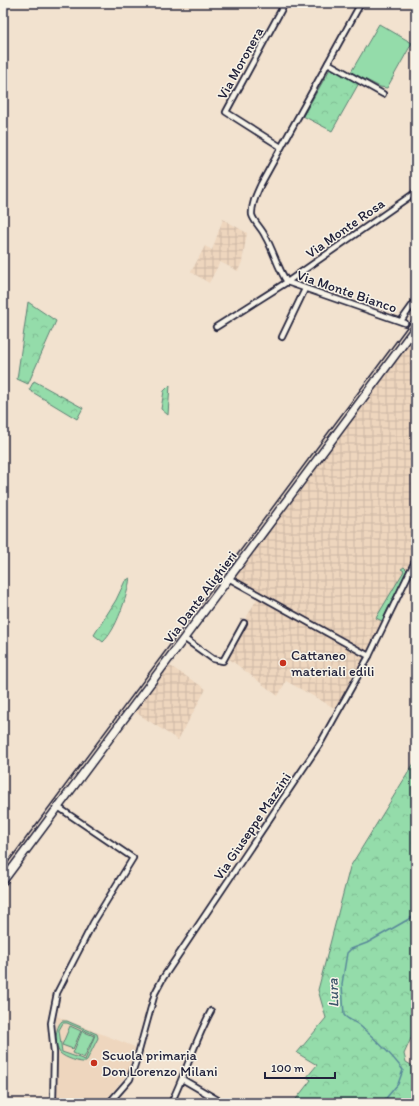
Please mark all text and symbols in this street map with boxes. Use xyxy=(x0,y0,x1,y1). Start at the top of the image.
street label: Via Moronera xyxy=(214,24,268,102)
street label: Via Monte Rosa xyxy=(303,194,389,262)
street label: Via Monte Bianco xyxy=(294,266,399,317)
street label: Via Dante Alighieri xyxy=(160,548,241,647)
place label: Cattaneo materiali edili xyxy=(291,647,374,680)
marker: Cattaneo materiali edili xyxy=(278,658,288,668)
street label: Via Giuseppe Mazzini xyxy=(210,769,295,883)
water label: Lura xyxy=(323,978,343,1008)
place label: Scuola primaria Don Lorenzo Milani xyxy=(102,1047,218,1080)
scale bar xyxy=(265,1054,335,1080)
marker: Scuola primaria Don Lorenzo Milani xyxy=(89,1058,99,1068)
text: 100 m xyxy=(271,1061,304,1075)

